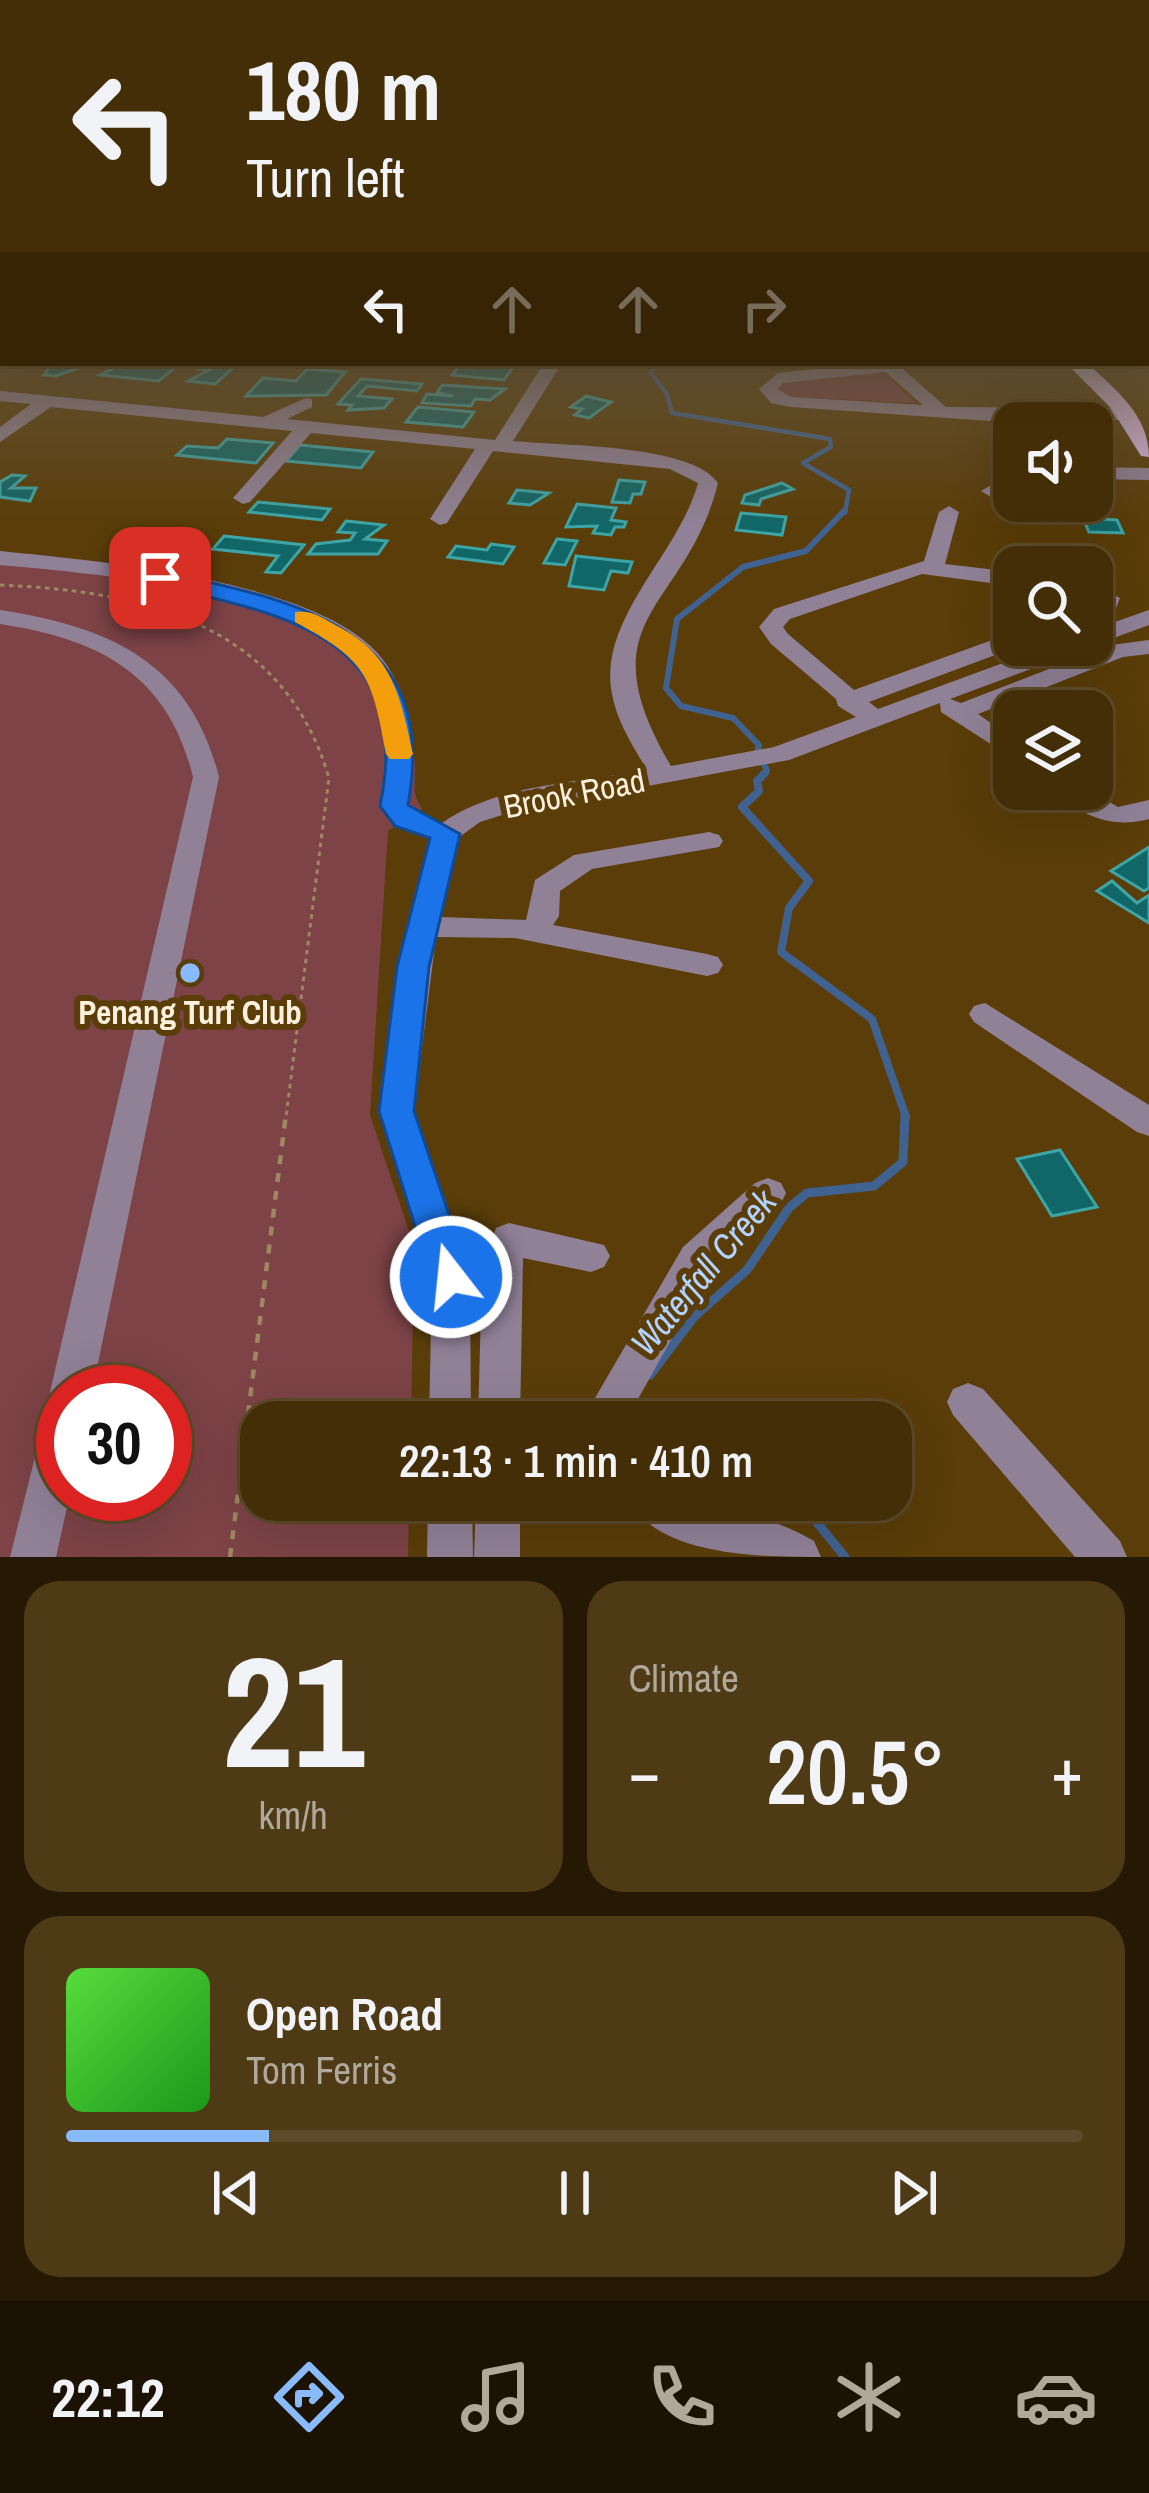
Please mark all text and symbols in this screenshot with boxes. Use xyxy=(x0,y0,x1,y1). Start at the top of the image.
text: 180 m xyxy=(246,33,441,146)
icon: left xyxy=(48,48,204,204)
text: Turn left xyxy=(246,141,405,214)
icon: left xyxy=(353,276,419,342)
icon: ahead xyxy=(479,276,545,342)
icon: ahead xyxy=(605,276,671,342)
icon: right xyxy=(731,276,797,342)
map controls xyxy=(993,402,1113,810)
button: sound xyxy=(993,402,1113,522)
pin xyxy=(109,527,211,629)
icon: arrive xyxy=(127,545,193,611)
button: search xyxy=(993,546,1113,666)
button: layers xyxy=(993,690,1113,810)
street label: Brook Road xyxy=(500,758,648,828)
marker: Penang Turf Club xyxy=(177,960,203,986)
place label: Penang Turf Club xyxy=(78,990,302,1034)
water label: Waterfall Creek xyxy=(619,1178,787,1365)
position arrow xyxy=(388,1214,514,1340)
speed limit sign: 30 xyxy=(36,1365,192,1521)
text: 22:13 · 1 min · 410 m xyxy=(399,1430,753,1491)
text: 21 xyxy=(222,1606,364,1816)
text: Climate xyxy=(629,1652,739,1704)
text: 20.5° xyxy=(766,1711,946,1832)
text: − xyxy=(629,1727,660,1816)
text: + xyxy=(1051,1727,1083,1816)
text: km/h xyxy=(259,1789,328,1841)
text: Open Road xyxy=(246,1983,443,2044)
text: Tom Ferris xyxy=(246,2044,397,2096)
icon: previous xyxy=(203,2160,269,2226)
icon: pause xyxy=(542,2160,608,2226)
icon: next xyxy=(881,2160,947,2226)
icon: directions xyxy=(267,2355,351,2439)
icon: music xyxy=(454,2355,538,2439)
icon: phone xyxy=(640,2355,724,2439)
icon: climate xyxy=(827,2355,911,2439)
icon: car xyxy=(1014,2355,1098,2439)
text: 22:12 xyxy=(51,2361,165,2434)

